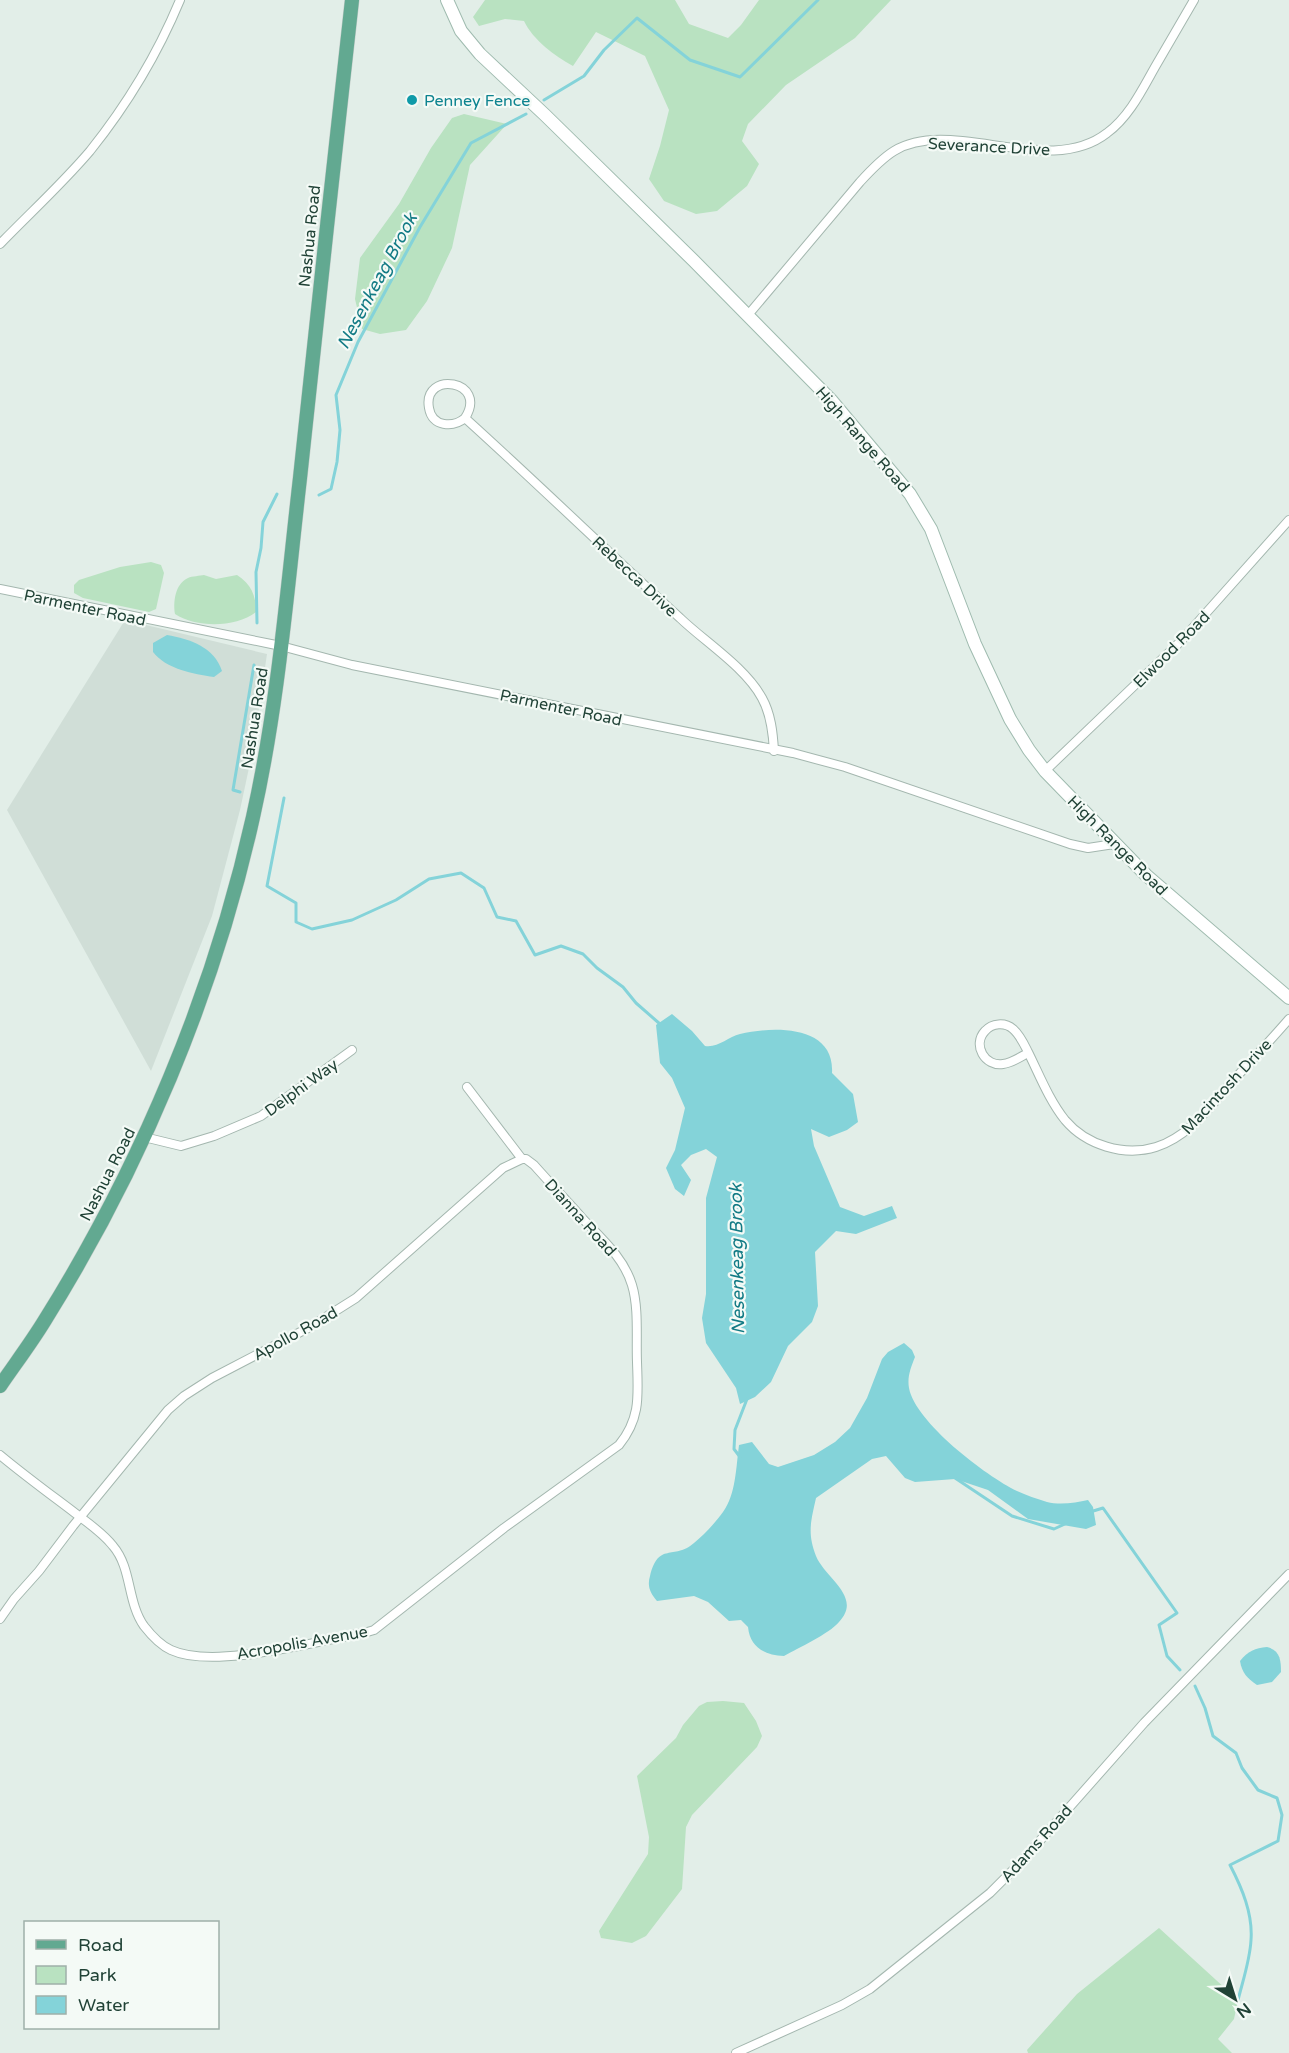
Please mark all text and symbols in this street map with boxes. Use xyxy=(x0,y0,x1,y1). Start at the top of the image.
place label: Penney Fence xyxy=(424,91,530,111)
marker: Penney Fence xyxy=(405,93,419,107)
street label: Severance Drive xyxy=(927,134,1050,160)
street label: Nashua Road xyxy=(295,184,325,288)
water label: Nesenkeag Brook xyxy=(332,208,423,353)
street label: High Range Road xyxy=(811,383,914,497)
street label: Rebecca Drive xyxy=(588,532,681,621)
street label: Parmenter Road xyxy=(22,585,148,631)
street label: Elwood Road xyxy=(1129,607,1214,692)
street label: Nashua Road xyxy=(237,666,273,770)
street label: Parmenter Road xyxy=(498,685,624,731)
street label: High Range Road xyxy=(1063,791,1172,900)
street label: Macintosh Drive xyxy=(1177,1035,1276,1139)
street label: Delphi Way xyxy=(261,1054,342,1121)
street label: Nashua Road xyxy=(76,1124,140,1225)
street label: Dianna Road xyxy=(540,1175,620,1261)
water label: Nesenkeag Brook xyxy=(725,1182,749,1335)
street label: Apollo Road xyxy=(250,1302,341,1365)
street label: Acropolis Avenue xyxy=(235,1622,369,1664)
street label: Adams Road xyxy=(997,1801,1077,1887)
legend xyxy=(24,1921,219,2029)
text: Road xyxy=(78,1934,123,1956)
text: Park xyxy=(78,1964,117,1986)
north arrow xyxy=(1205,1969,1265,2029)
text: Water xyxy=(78,1994,129,2016)
text: N xyxy=(1232,1998,1255,2022)

